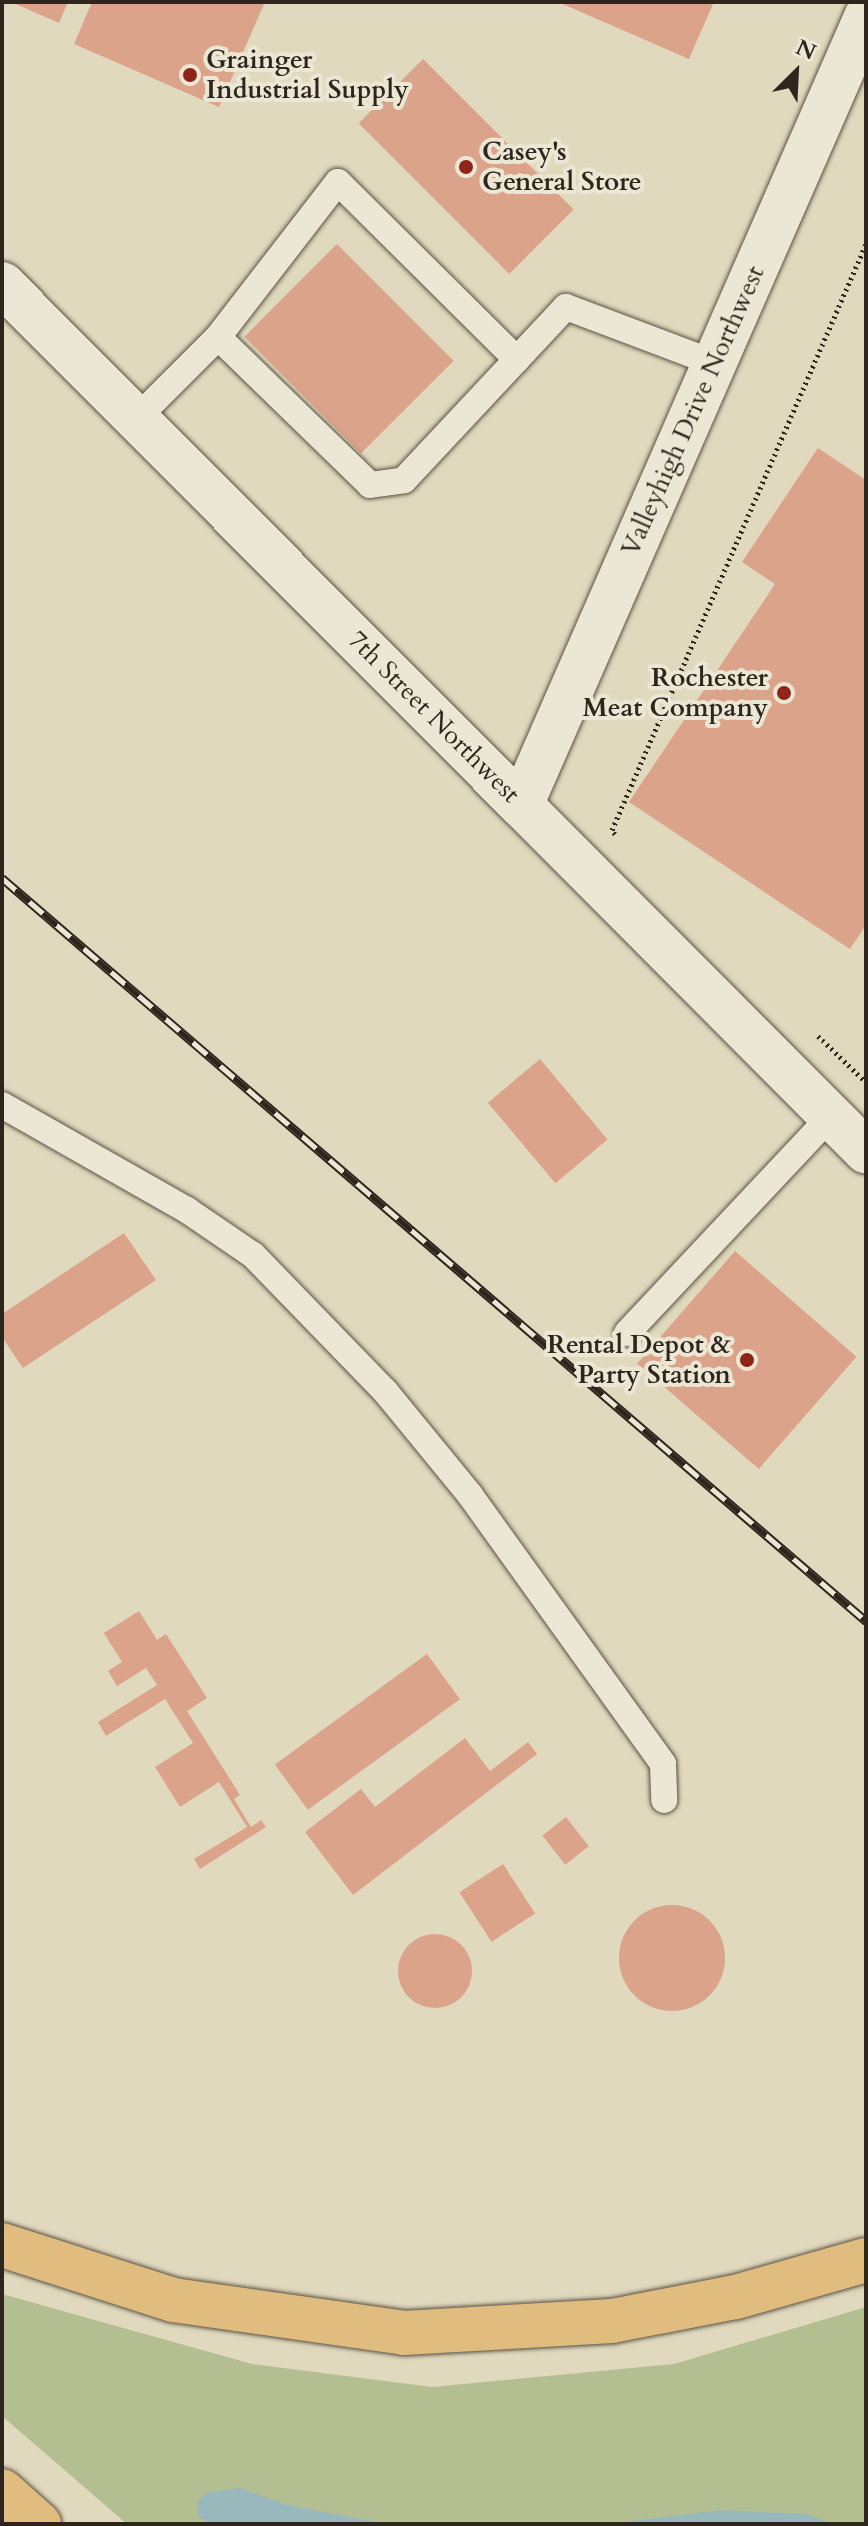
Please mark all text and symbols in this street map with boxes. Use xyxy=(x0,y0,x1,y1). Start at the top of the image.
north arrow xyxy=(756,32,836,112)
text: N xyxy=(791,32,821,68)
place label: Grainger Industrial Supply xyxy=(206,44,409,106)
marker: Grainger Industrial Supply xyxy=(181,66,199,84)
place label: Casey's General Store xyxy=(482,136,642,198)
marker: Casey's General Store xyxy=(457,158,475,176)
street label: Valleyhigh Drive Northwest xyxy=(615,261,771,561)
street label: 7th Street Northwest xyxy=(342,625,526,809)
place label: Rochester Meat Company xyxy=(582,662,768,724)
marker: Rochester Meat Company xyxy=(775,684,793,702)
place label: Rental Depot & Party Station xyxy=(547,1329,731,1390)
marker: Rental Depot & Party Station xyxy=(738,1351,756,1369)

